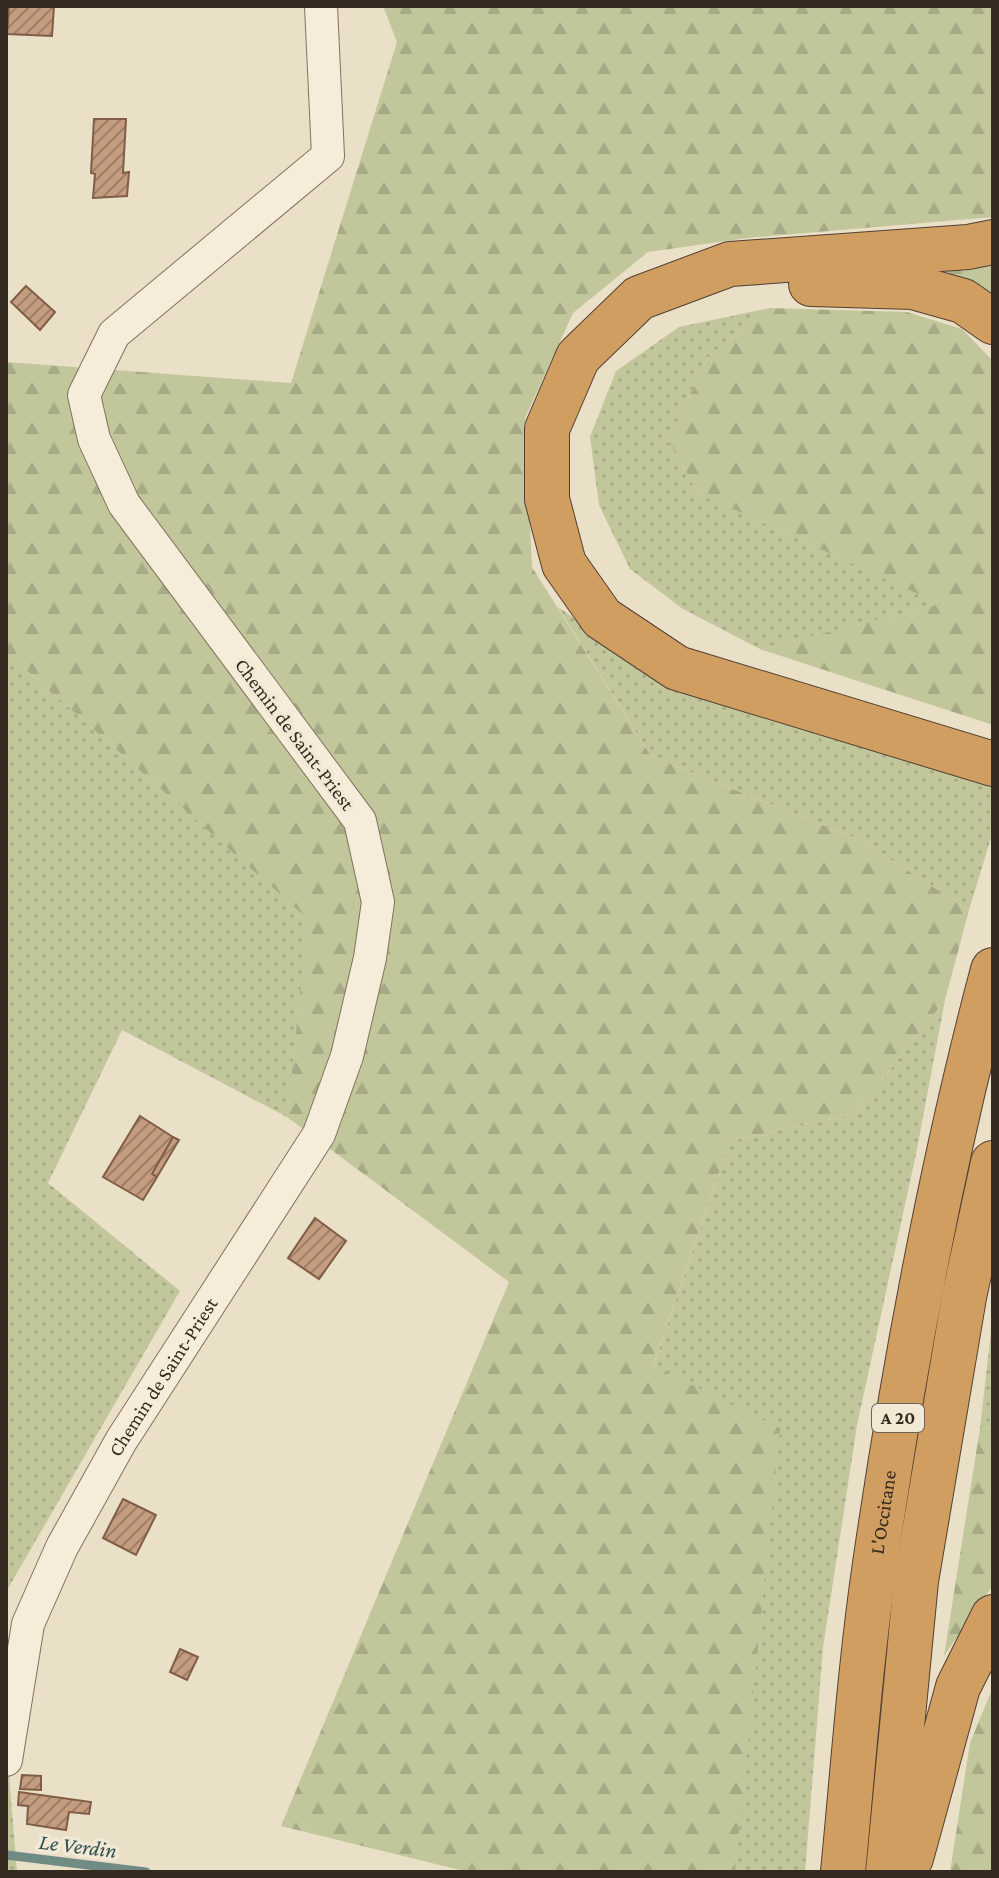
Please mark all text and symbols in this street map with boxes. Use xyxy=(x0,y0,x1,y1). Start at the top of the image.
street label: Chemin de Saint-Priest xyxy=(231,654,359,814)
street label: Chemin de Saint-Priest xyxy=(104,1293,222,1460)
road number: A 20 xyxy=(872,1404,924,1432)
street label: L'Occitane xyxy=(866,1468,900,1556)
water label: Le Verdin xyxy=(38,1829,118,1863)

